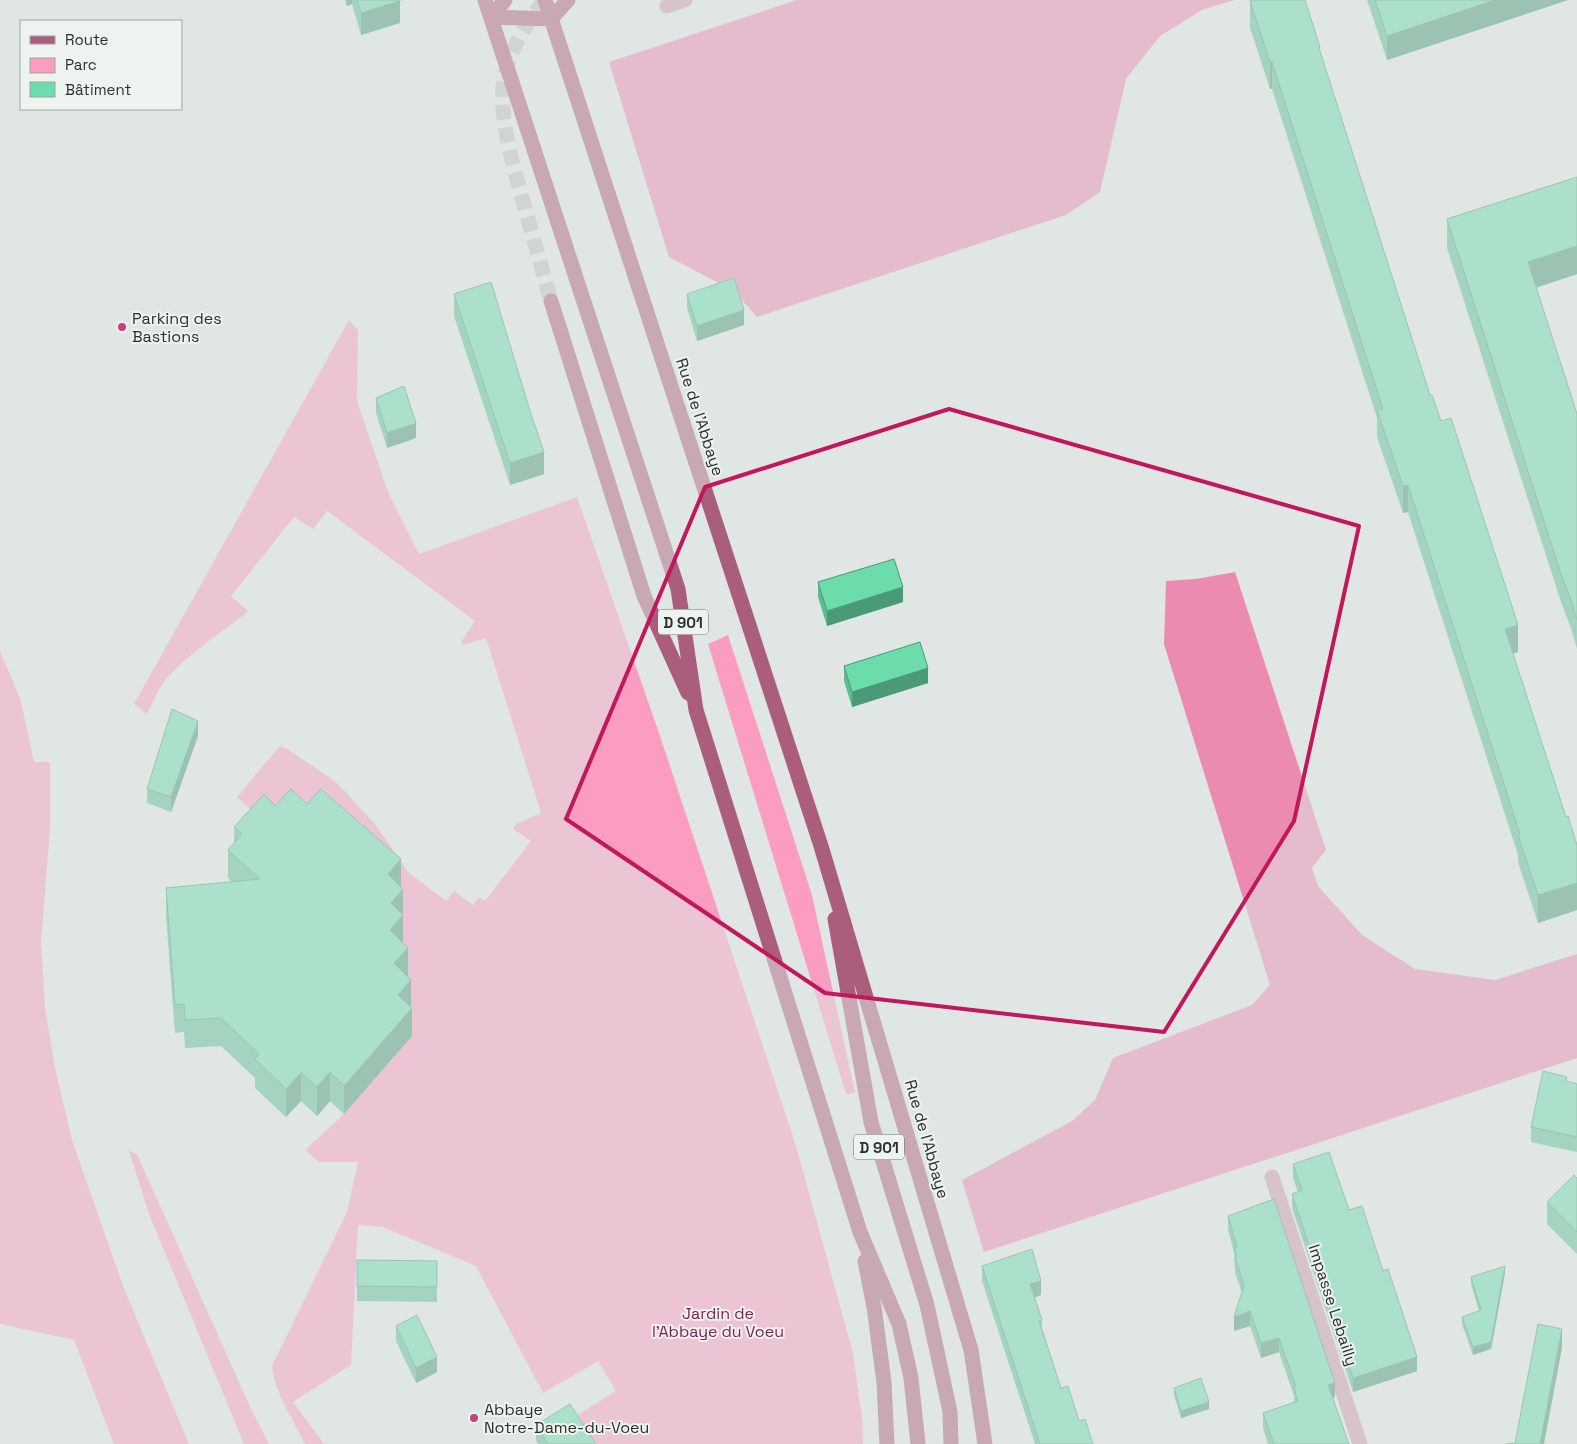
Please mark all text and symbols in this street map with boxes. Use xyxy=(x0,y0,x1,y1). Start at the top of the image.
legend xyxy=(20,20,182,110)
text: Route xyxy=(65,30,109,49)
text: Parc xyxy=(65,55,97,74)
text: Bâtiment xyxy=(65,80,131,99)
place label: Parking des Bastions xyxy=(132,308,222,347)
marker: Parking des Bastions xyxy=(116,321,128,333)
street label: Rue de l'Abbaye xyxy=(671,355,729,479)
road number: D 901 xyxy=(658,610,708,634)
street label: Rue de l'Abbaye xyxy=(900,1077,954,1201)
road number: D 901 xyxy=(854,1134,904,1160)
street label: Impasse Lebailly xyxy=(1303,1241,1363,1369)
park label: Jardin de l'Abbaye du Voeu xyxy=(652,1303,784,1342)
place label: Abbaye Notre-Dame-du-Voeu xyxy=(484,1399,649,1438)
marker: Abbaye Notre-Dame-du-Voeu xyxy=(468,1412,480,1424)

